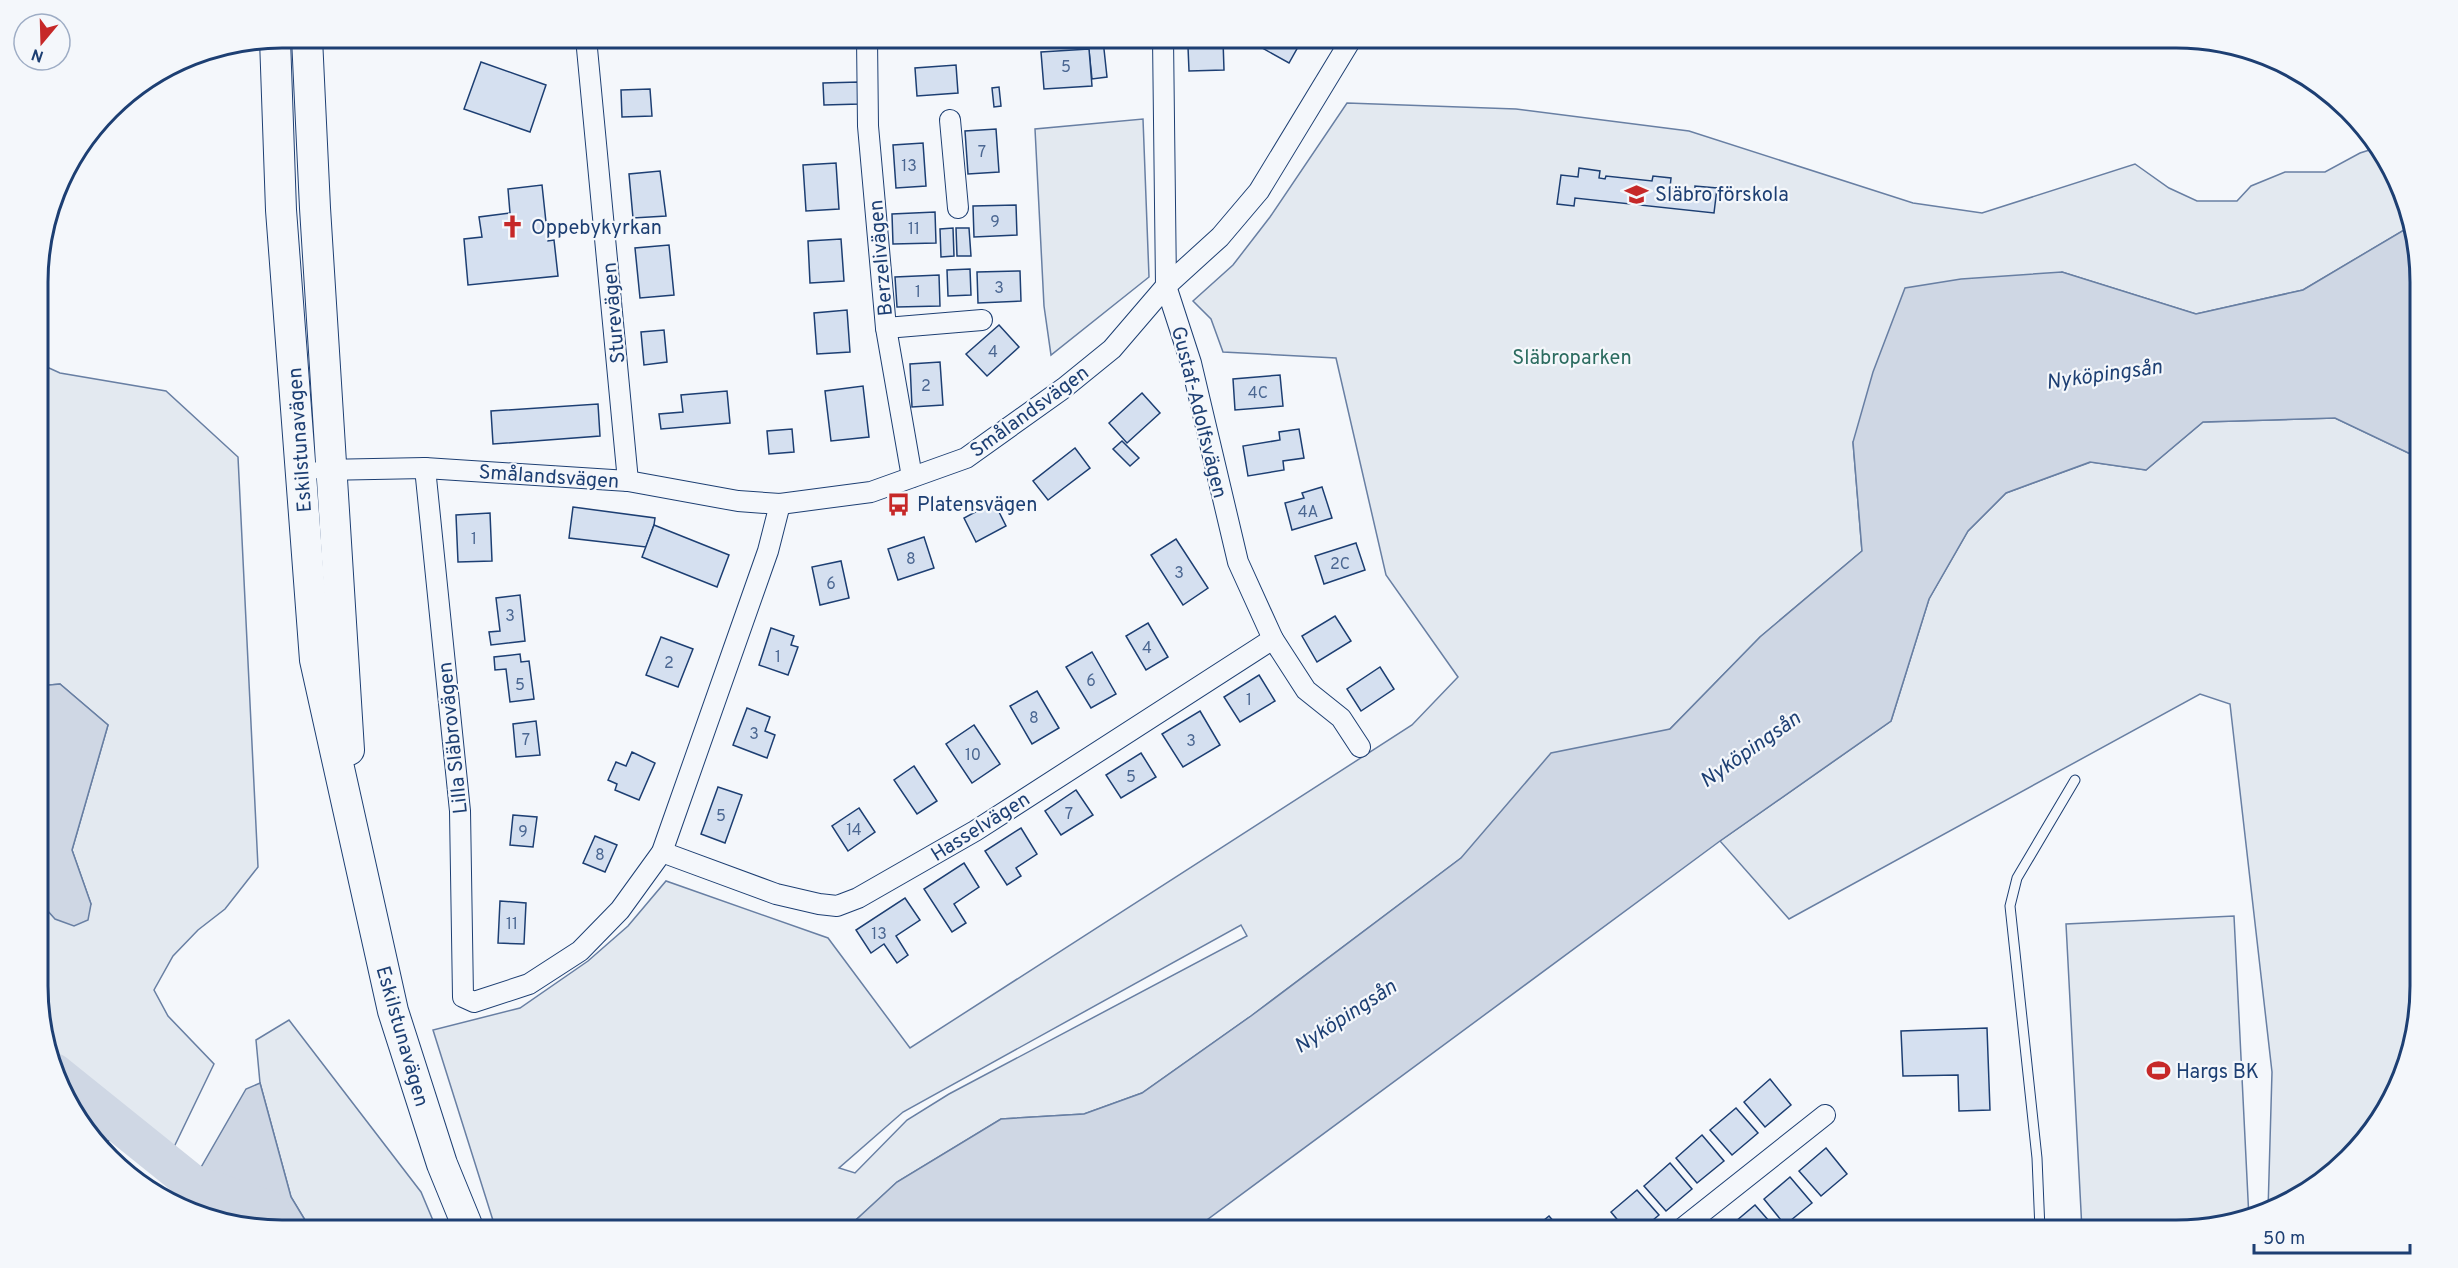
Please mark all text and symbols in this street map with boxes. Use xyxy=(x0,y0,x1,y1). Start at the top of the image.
north arrow xyxy=(12,12,72,72)
text: N xyxy=(29,43,46,66)
house number: 5 xyxy=(1061,58,1071,78)
house number: 7 xyxy=(978,143,986,163)
house number: 13 xyxy=(901,157,917,177)
school or university icon: Släbro förskola xyxy=(1624,181,1650,207)
place label: Släbro förskola xyxy=(1655,183,1789,209)
street label: Berzelivägen xyxy=(864,199,900,317)
house number: 9 xyxy=(990,213,1000,233)
church icon: Oppebykyrkan xyxy=(500,214,526,240)
place label: Oppebykyrkan xyxy=(531,216,662,242)
house number: 11 xyxy=(908,220,920,240)
street label: Sturevägen xyxy=(598,261,632,365)
house number: 3 xyxy=(994,279,1004,299)
house number: 1 xyxy=(915,283,921,303)
street label: Gustaf-Adolfsvägen xyxy=(1164,324,1232,501)
house number: 4 xyxy=(988,343,998,363)
park label: Släbroparken xyxy=(1512,346,1632,372)
water label: Nyköpingsån xyxy=(2044,354,2165,397)
street label: Smålandsvägen xyxy=(965,361,1095,465)
street label: Eskilstunavägen xyxy=(283,367,319,513)
house number: 2 xyxy=(921,377,931,397)
house number: 4C xyxy=(1248,384,1268,404)
street label: Smålandsvägen xyxy=(478,460,620,496)
bus stop icon: Platensvägen xyxy=(886,491,912,517)
place label: Platensvägen xyxy=(917,493,1037,519)
house number: 4A xyxy=(1298,503,1318,523)
house number: 1 xyxy=(471,530,477,550)
house number: 8 xyxy=(906,550,916,570)
house number: 2C xyxy=(1330,555,1350,575)
house number: 3 xyxy=(1174,564,1184,584)
house number: 6 xyxy=(826,575,836,595)
house number: 3 xyxy=(505,607,515,627)
house number: 4 xyxy=(1142,639,1152,659)
house number: 1 xyxy=(775,648,781,668)
house number: 2 xyxy=(664,654,674,674)
street label: Lilla Släbrovägen xyxy=(433,660,475,815)
house number: 6 xyxy=(1086,672,1096,692)
house number: 5 xyxy=(515,676,525,696)
house number: 1 xyxy=(1246,691,1252,711)
water label: Nyköpingsån xyxy=(1695,705,1807,795)
house number: 8 xyxy=(1029,709,1039,729)
house number: 3 xyxy=(749,725,759,745)
house number: 7 xyxy=(522,731,530,751)
house number: 3 xyxy=(1186,732,1196,752)
house number: 10 xyxy=(965,746,981,766)
house number: 5 xyxy=(1126,768,1136,788)
street label: Hasselvägen xyxy=(927,787,1036,868)
house number: 7 xyxy=(1065,805,1073,825)
house number: 5 xyxy=(716,807,726,827)
house number: 14 xyxy=(846,821,862,841)
house number: 9 xyxy=(518,823,528,843)
house number: 8 xyxy=(595,846,605,866)
house number: 11 xyxy=(506,915,518,935)
house number: 13 xyxy=(871,925,887,945)
street label: Eskilstunavägen xyxy=(369,963,434,1110)
water label: Nyköpingsån xyxy=(1289,974,1403,1060)
sports icon: Hargs BK xyxy=(2145,1058,2171,1084)
place label: Hargs BK xyxy=(2176,1060,2259,1086)
scale bar xyxy=(2254,1217,2410,1255)
text: 50 m xyxy=(2263,1228,2305,1251)

